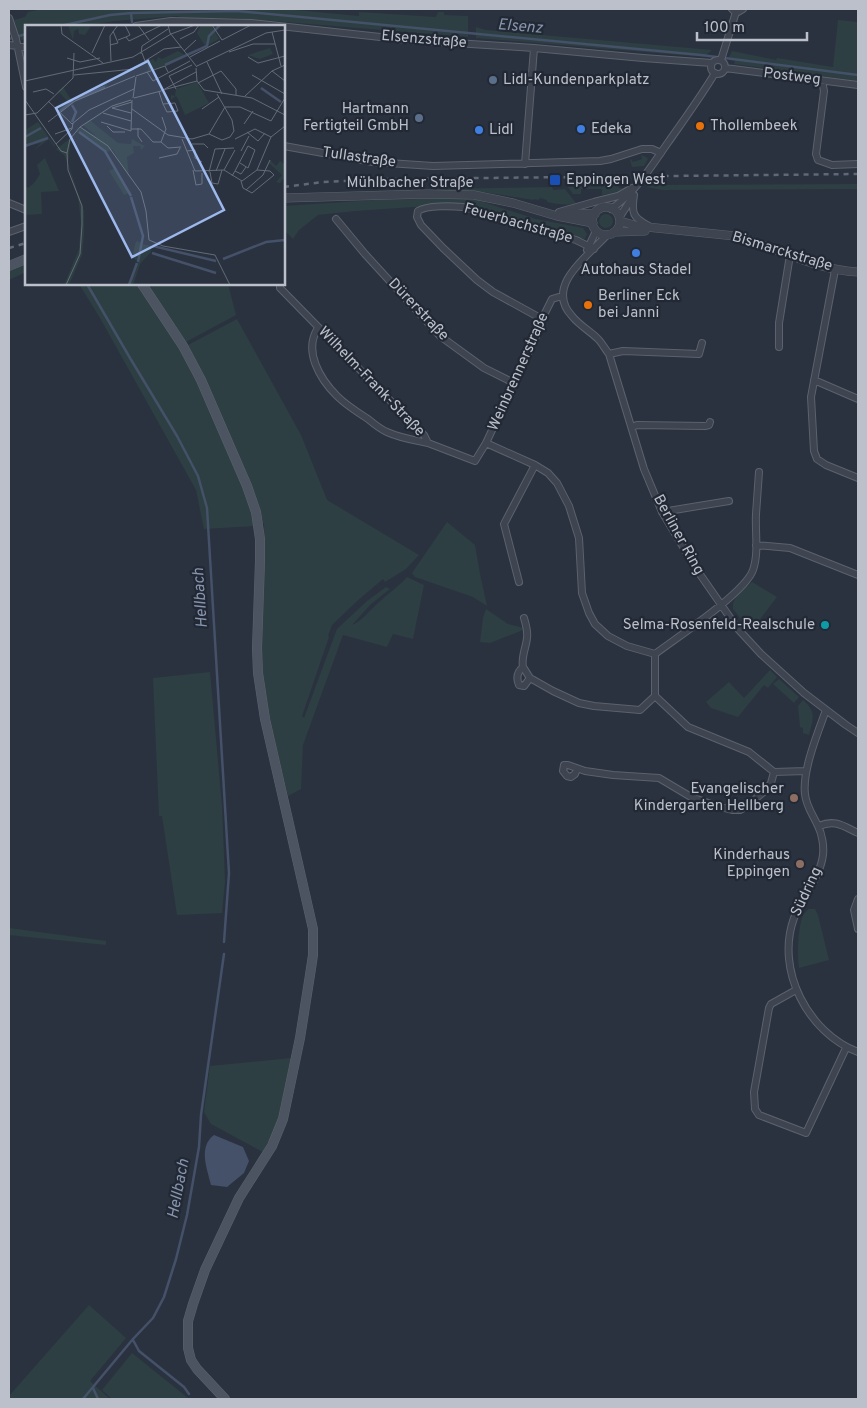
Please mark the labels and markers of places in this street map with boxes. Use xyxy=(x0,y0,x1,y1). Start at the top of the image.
place label: Lidl-Kundenparkplatz xyxy=(503,71,650,90)
marker: Lidl-Kundenparkplatz xyxy=(487,74,499,86)
place label: Hartmann Fertigteil GmbH xyxy=(303,100,409,136)
marker: Hartmann Fertigteil GmbH xyxy=(413,112,425,124)
place label: Thollembeek xyxy=(710,117,798,136)
place label: Edeka xyxy=(591,120,631,139)
marker: Thollembeek xyxy=(694,120,706,132)
place label: Lidl xyxy=(489,121,514,140)
marker: Edeka xyxy=(575,123,587,135)
marker: Lidl xyxy=(473,124,485,136)
place label: Eppingen West xyxy=(566,171,665,190)
marker: Eppingen West xyxy=(548,173,562,187)
marker: Autohaus Stadel xyxy=(630,247,642,259)
place label: Autohaus Stadel xyxy=(581,261,691,280)
place label: Berliner Eck bei Janni xyxy=(598,287,680,323)
marker: Berliner Eck bei Janni xyxy=(582,299,594,311)
place label: Selma-Rosenfeld-Realschule xyxy=(623,616,815,635)
marker: Selma-Rosenfeld-Realschule xyxy=(819,619,831,631)
place label: Evangelischer Kindergarten Hellberg xyxy=(634,780,784,816)
marker: Evangelischer Kindergarten Hellberg xyxy=(788,792,800,804)
place label: Kinderhaus Eppingen xyxy=(713,846,790,882)
marker: Kinderhaus Eppingen xyxy=(794,858,806,870)

